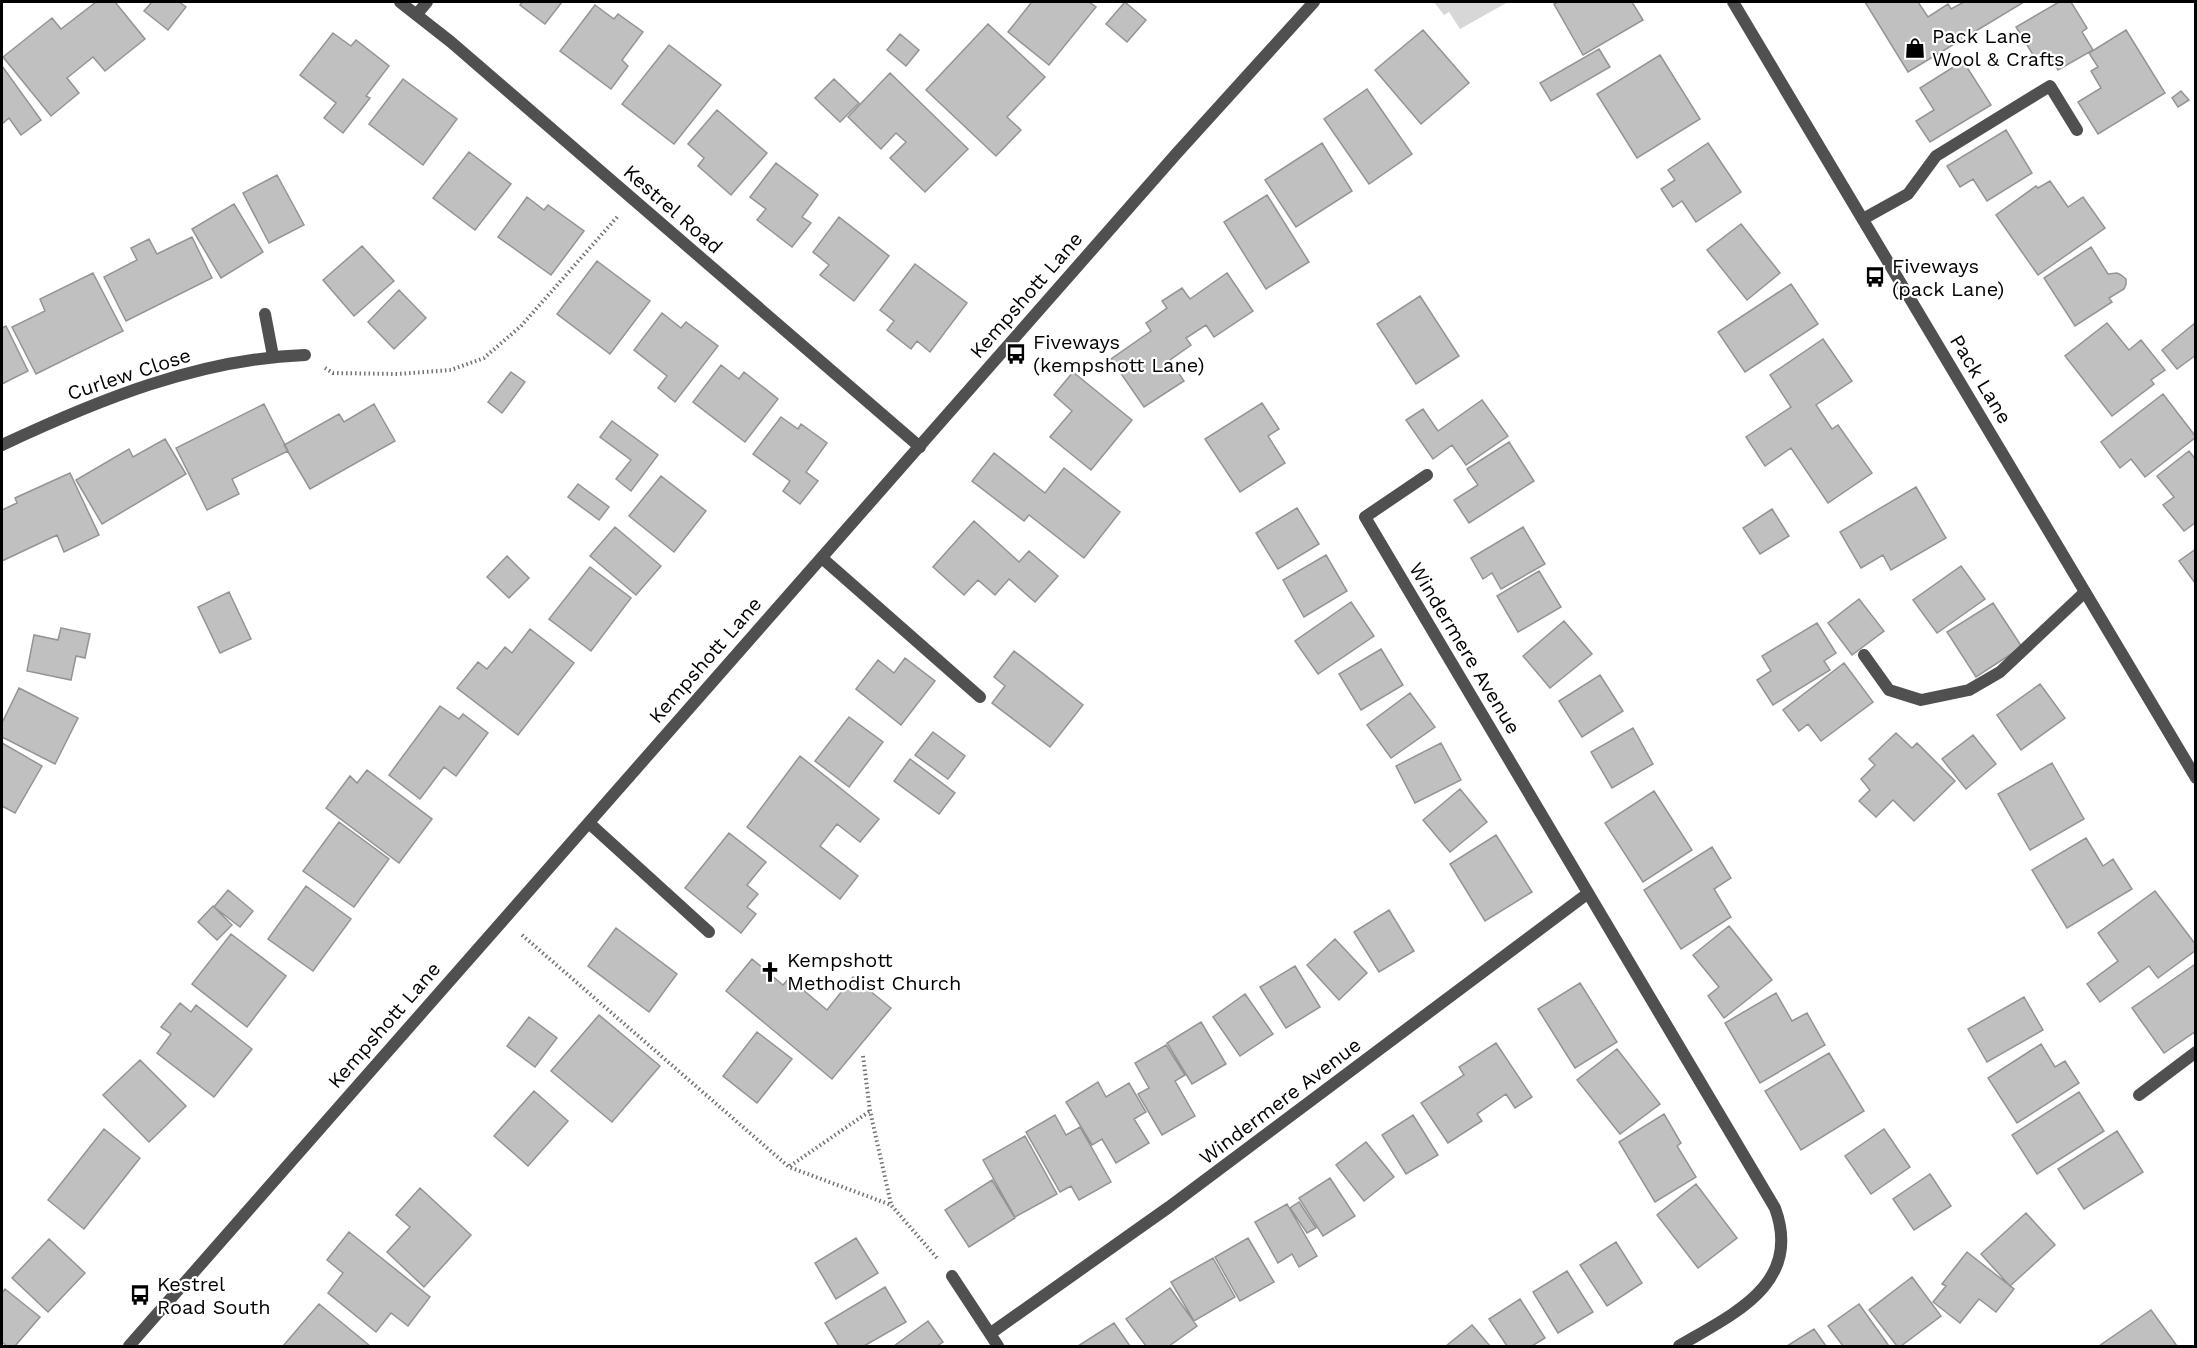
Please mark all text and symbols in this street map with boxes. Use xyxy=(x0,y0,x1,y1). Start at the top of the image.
place label: Pack Lane Wool & Crafts xyxy=(1932,24,2065,71)
shop icon: Pack Lane Wool & Crafts xyxy=(1903,36,1927,60)
street label: Kestrel Road xyxy=(619,160,727,258)
street label: Kempshott Lane xyxy=(965,227,1087,363)
place label: Fiveways (pack Lane) xyxy=(1892,254,2004,301)
bus stop icon: Fiveways (pack Lane) xyxy=(1863,265,1887,289)
place label: Fiveways (kempshott Lane) xyxy=(1033,330,1204,377)
street label: Pack Lane xyxy=(1945,330,2017,428)
bus stop icon: Fiveways (kempshott Lane) xyxy=(1004,342,1028,366)
street label: Curlew Close xyxy=(64,343,194,405)
street label: Windermere Avenue xyxy=(1404,558,1526,738)
street label: Kempshott Lane xyxy=(644,592,766,728)
place label: Kempshott Methodist Church xyxy=(787,948,961,995)
street label: Kempshott Lane xyxy=(323,957,445,1093)
church icon: Kempshott Methodist Church xyxy=(758,960,782,984)
street label: Windermere Avenue xyxy=(1195,1032,1365,1170)
place label: Kestrel Road South xyxy=(157,1272,271,1319)
bus stop icon: Kestrel Road South xyxy=(128,1283,152,1307)

